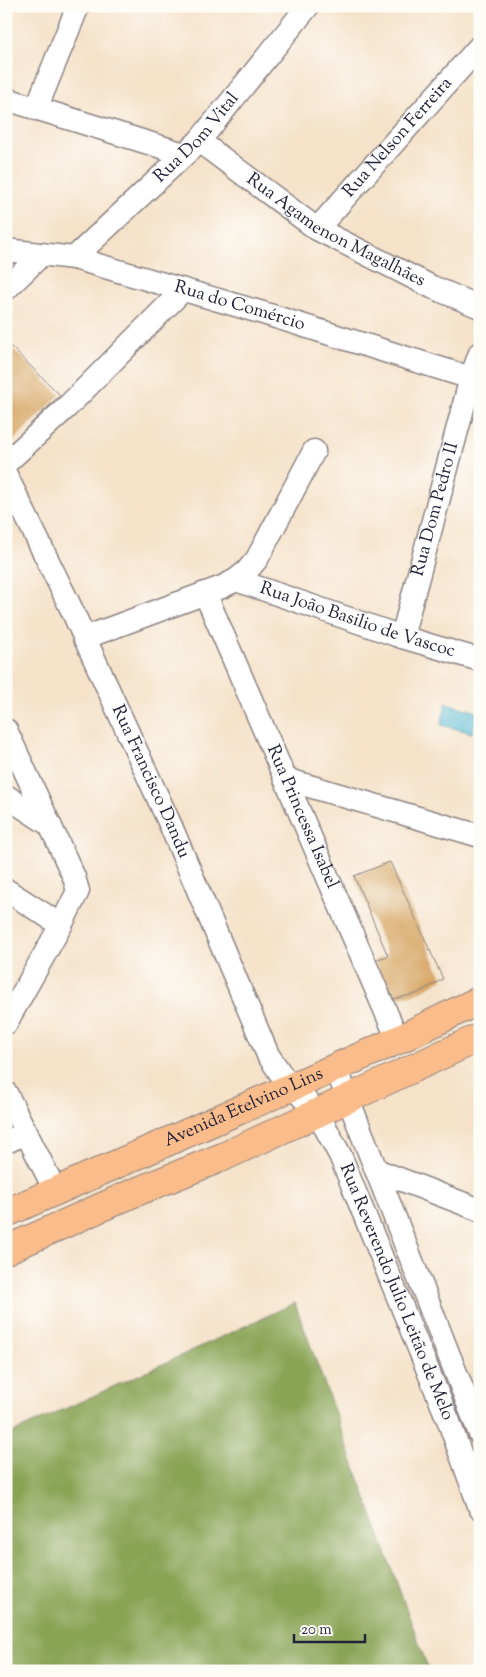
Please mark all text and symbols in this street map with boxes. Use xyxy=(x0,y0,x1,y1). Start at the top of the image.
street label: Rua Nelson Ferreira xyxy=(337,72,459,204)
street label: Rua Dom Vital xyxy=(148,87,246,190)
street label: Rua Agamenon Magalhães xyxy=(241,167,429,294)
street label: Rua do Comércio xyxy=(171,275,308,338)
street label: Rua Dom Pedro II xyxy=(406,439,466,579)
street label: Rua João Basilio de Vascoc xyxy=(256,576,458,665)
street label: Rua Francisco Dandu xyxy=(104,701,196,862)
street label: Rua Princessa Isabel xyxy=(259,741,344,893)
street label: Avenida Etelvino Lins xyxy=(160,1061,328,1155)
street label: Rua Reverendo Julio Leitão de Melo xyxy=(332,1160,460,1425)
scale bar xyxy=(294,1612,365,1644)
text: 20 m xyxy=(301,1620,332,1641)

